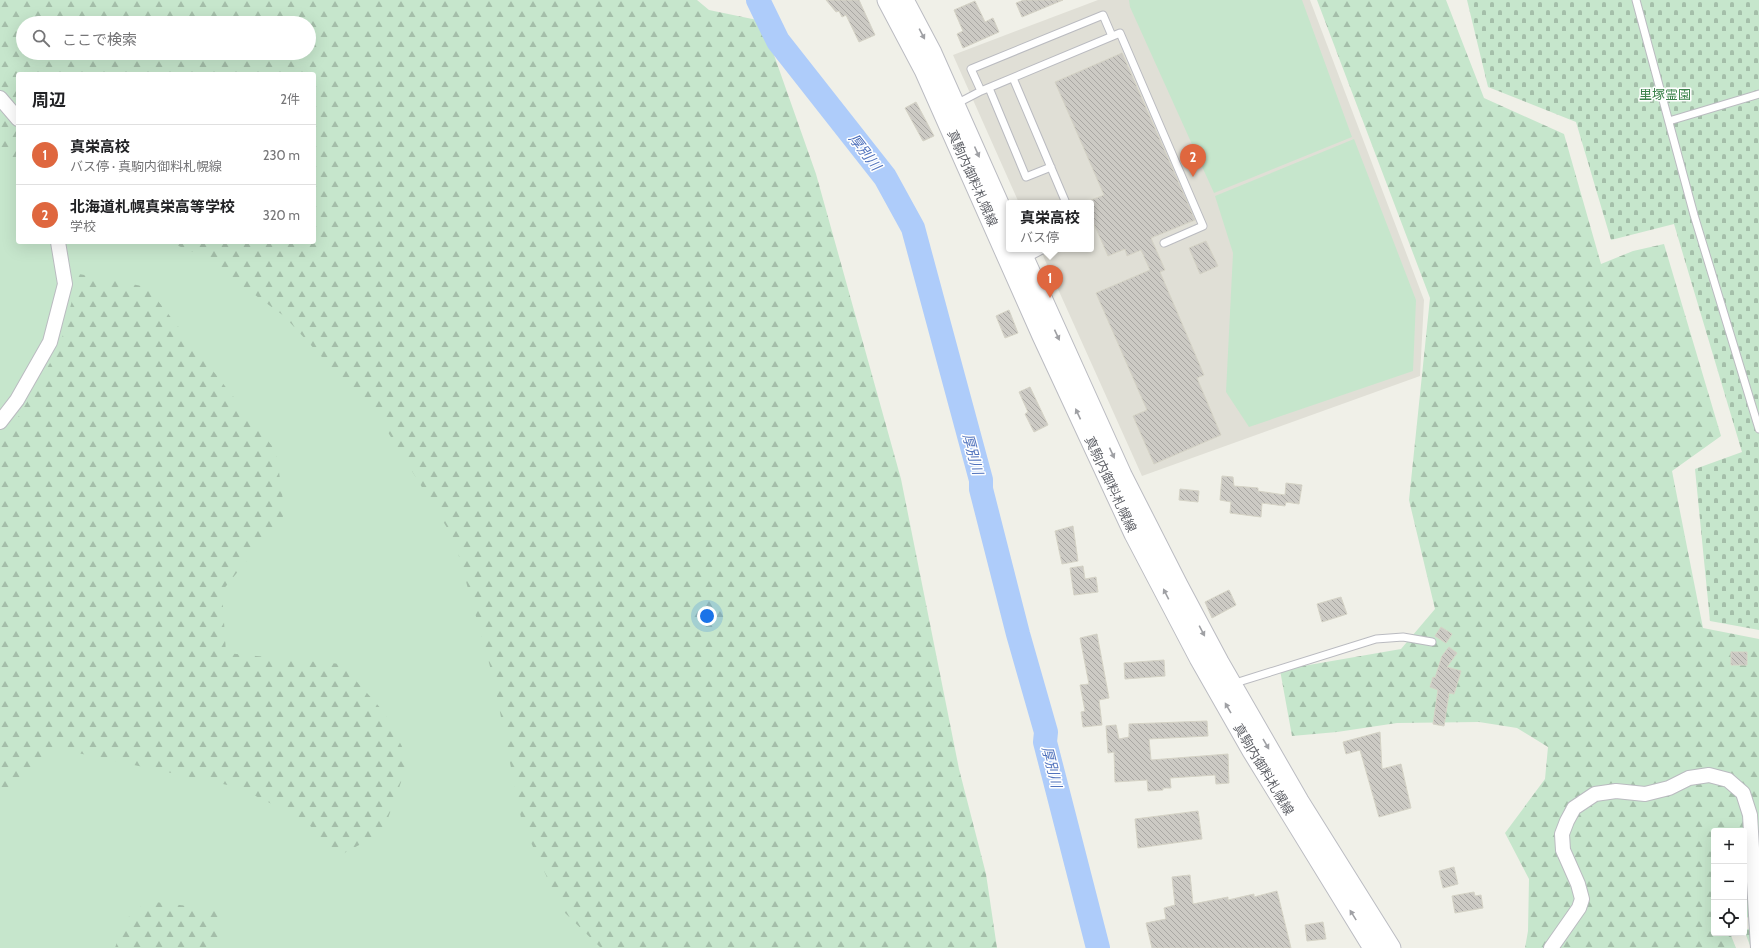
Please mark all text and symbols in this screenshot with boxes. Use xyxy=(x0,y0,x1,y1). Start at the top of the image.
search box xyxy=(16,16,316,60)
icon: search xyxy=(30,27,52,49)
one-way arrow xyxy=(919,28,925,40)
text: ここで検索 xyxy=(62,31,137,49)
park label: 里塚霊園 xyxy=(1639,86,1691,102)
text: 周辺 xyxy=(32,90,66,110)
text: 2件 xyxy=(280,91,300,107)
street label: 真駒内御料札幌線 xyxy=(945,127,1001,229)
water label: 厚別川 xyxy=(845,130,886,176)
text: 真栄高校 xyxy=(70,138,130,156)
pin: 2 xyxy=(1180,144,1206,177)
text: 1 xyxy=(43,147,47,163)
text: 230 m xyxy=(263,147,300,163)
one-way arrow xyxy=(974,147,980,159)
text: バス停 · 真駒内御料札幌線 xyxy=(70,158,222,174)
text: 北海道札幌真栄高等学校 xyxy=(70,198,235,216)
popup xyxy=(1006,200,1094,252)
text: 2 xyxy=(42,207,48,223)
text: 320 m xyxy=(263,207,300,223)
text: 真栄高校 xyxy=(1020,209,1080,227)
text: 学校 xyxy=(70,218,96,234)
text: バス停 xyxy=(1020,229,1059,245)
pin: 1 xyxy=(1037,265,1063,298)
one-way arrow xyxy=(1054,329,1061,341)
one-way arrow xyxy=(1075,408,1081,419)
water label: 厚別川 xyxy=(959,431,988,479)
street label: 真駒内御料札幌線 xyxy=(1082,433,1140,535)
one-way arrow xyxy=(1109,447,1115,459)
one-way arrow xyxy=(1162,588,1169,599)
your location xyxy=(697,606,717,626)
one-way arrow xyxy=(1199,626,1205,637)
one-way arrow xyxy=(1224,702,1231,714)
street label: 真駒内御料札幌線 xyxy=(1230,720,1298,818)
one-way arrow xyxy=(1263,738,1270,750)
water label: 厚別川 xyxy=(1038,744,1066,791)
map controls xyxy=(1711,828,1747,936)
button: + xyxy=(1711,828,1747,864)
button: − xyxy=(1711,864,1747,900)
button: locate xyxy=(1711,900,1747,936)
one-way arrow xyxy=(1349,910,1357,920)

